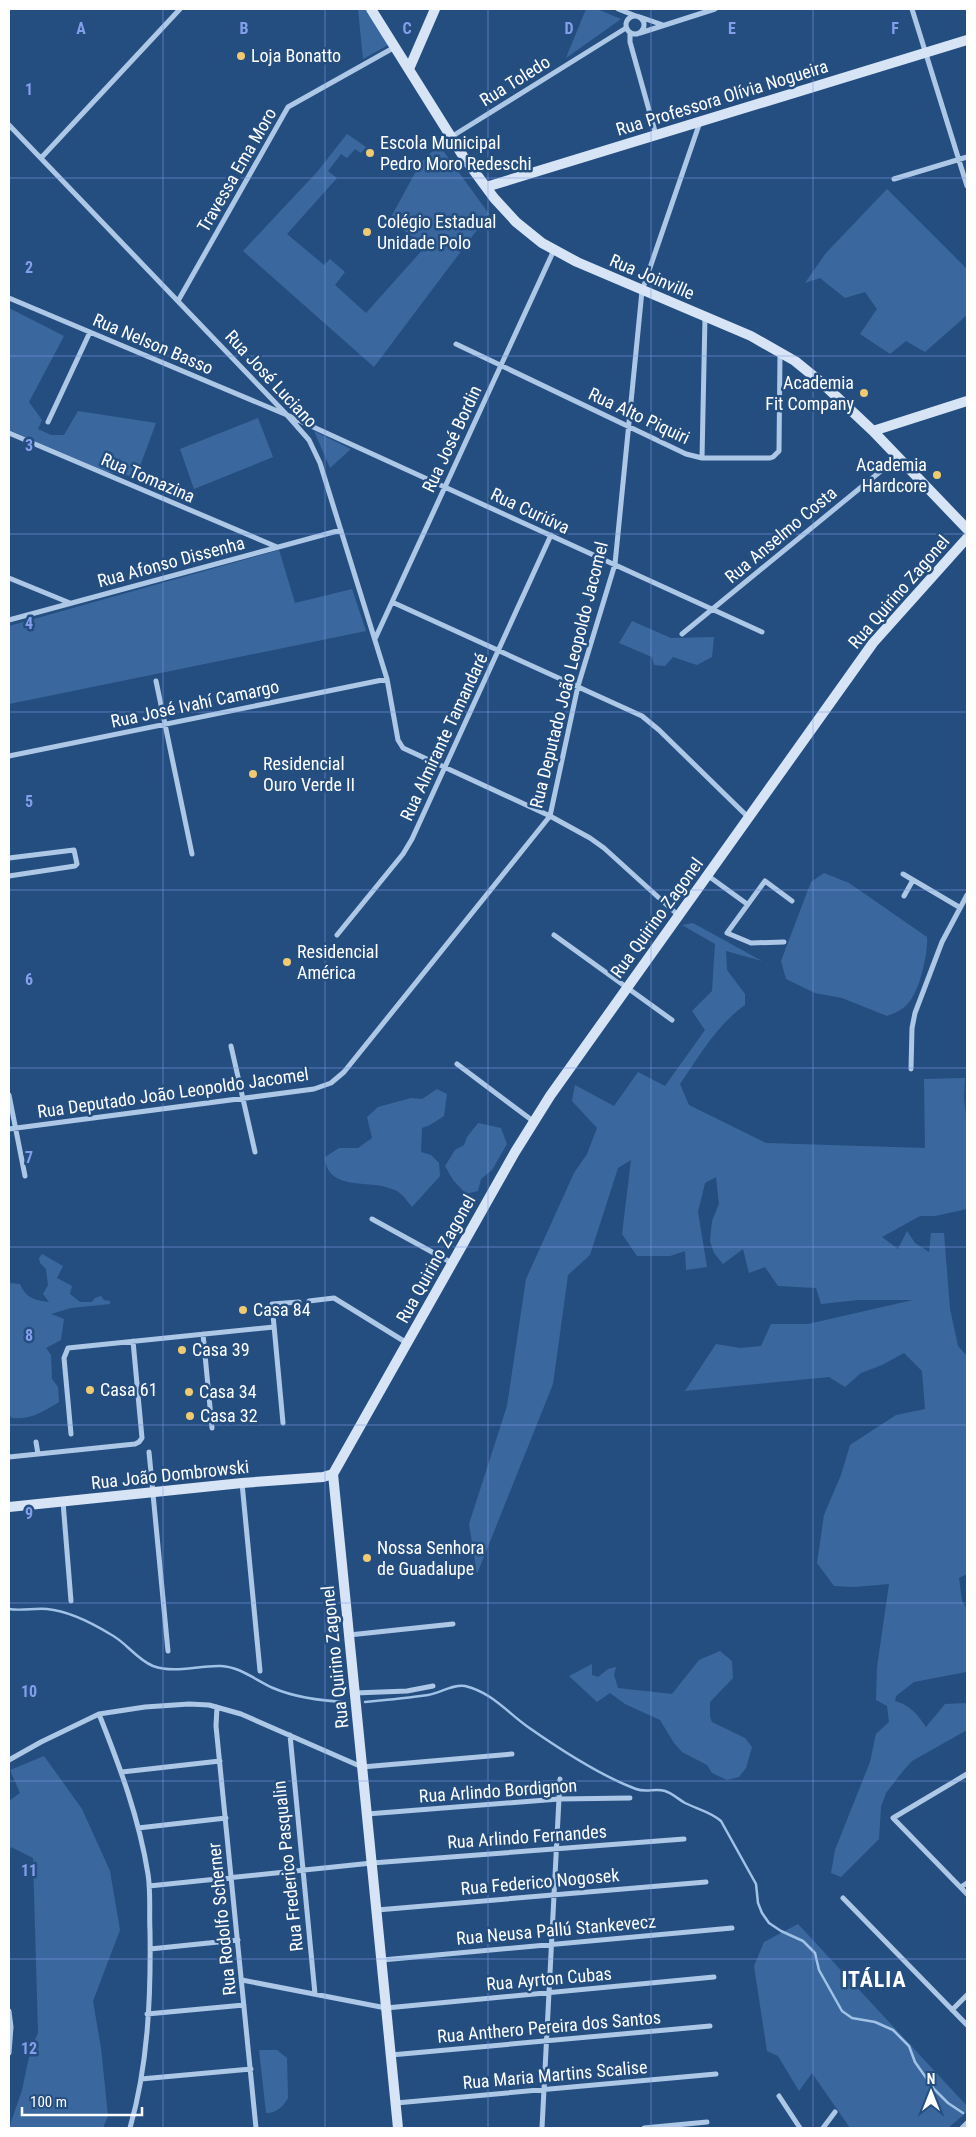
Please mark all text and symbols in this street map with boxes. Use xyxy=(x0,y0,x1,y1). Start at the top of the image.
text: A xyxy=(76,19,86,38)
text: B xyxy=(240,19,249,38)
text: C xyxy=(402,19,412,38)
text: D xyxy=(564,19,574,38)
text: E xyxy=(728,19,736,38)
text: F xyxy=(891,19,899,38)
place label: Loja Bonatto xyxy=(251,45,341,66)
marker: Loja Bonatto xyxy=(235,50,247,62)
street label: Rua Toledo xyxy=(476,51,554,110)
street label: Rua Professora Olívia Nogueira xyxy=(613,55,830,140)
text: 1 xyxy=(25,80,33,99)
street label: Travessa Ema Moro xyxy=(193,104,281,236)
place label: Escola Municipal Pedro Moro Redeschi xyxy=(380,132,532,174)
marker: Escola Municipal Pedro Moro Redeschi xyxy=(364,147,376,159)
place label: Colégio Estadual Unidade Polo xyxy=(377,211,496,253)
marker: Colégio Estadual Unidade Polo xyxy=(361,226,373,238)
street label: Rua Joinville xyxy=(607,249,698,304)
text: 2 xyxy=(25,258,33,277)
street label: Rua Nelson Basso xyxy=(90,309,217,378)
street label: Rua José Luciano xyxy=(221,326,322,432)
place label: Academia Fit Company xyxy=(765,372,854,414)
street label: Rua José Bordin xyxy=(418,382,485,496)
street label: Rua Alto Piquiri xyxy=(585,383,693,448)
marker: Academia Fit Company xyxy=(858,387,870,399)
text: 3 xyxy=(25,436,33,455)
street label: Rua Tomazina xyxy=(98,448,198,507)
place label: Academia Hardcore xyxy=(856,454,927,496)
marker: Academia Hardcore xyxy=(931,469,943,481)
street label: Rua Anselmo Costa xyxy=(721,482,841,587)
street label: Rua Curiúva xyxy=(488,483,573,538)
street label: Rua Quirino Zagonel xyxy=(844,531,954,653)
street label: Rua Afonso Dissenha xyxy=(95,532,247,591)
street label: Rua Deputado João Leopoldo Jacomel xyxy=(525,539,612,810)
text: 4 xyxy=(25,614,33,633)
street label: Rua Almirante Tamandaré xyxy=(395,650,492,824)
street label: Rua José Ivahí Camargo xyxy=(109,675,281,732)
place label: Residencial Ouro Verde II xyxy=(263,753,355,795)
marker: Residencial Ouro Verde II xyxy=(247,768,259,780)
text: 5 xyxy=(25,792,33,811)
street label: Rua Quirino Zagonel xyxy=(606,854,707,982)
place label: Residencial América xyxy=(297,941,379,983)
marker: Residencial América xyxy=(281,956,293,968)
text: 6 xyxy=(25,970,33,989)
street label: Rua Deputado João Leopoldo Jacomel xyxy=(36,1063,310,1122)
text: 7 xyxy=(25,1148,33,1167)
street label: Rua Quirino Zagonel xyxy=(392,1191,480,1327)
place label: Casa 84 xyxy=(253,1299,311,1320)
marker: Casa 84 xyxy=(237,1304,249,1316)
text: 8 xyxy=(25,1326,33,1345)
place label: Casa 39 xyxy=(192,1339,250,1360)
marker: Casa 39 xyxy=(176,1344,188,1356)
place label: Casa 61 xyxy=(100,1379,158,1400)
place label: Casa 34 xyxy=(199,1381,257,1402)
marker: Casa 61 xyxy=(84,1384,96,1396)
marker: Casa 34 xyxy=(183,1386,195,1398)
place label: Casa 32 xyxy=(200,1405,258,1426)
marker: Casa 32 xyxy=(184,1410,196,1422)
street label: Rua João Dombrowski xyxy=(90,1456,250,1493)
text: 9 xyxy=(25,1504,33,1523)
place label: Nossa Senhora de Guadalupe xyxy=(377,1537,484,1579)
marker: Nossa Senhora de Guadalupe xyxy=(361,1552,373,1564)
street label: Rua Quirino Zagonel xyxy=(317,1585,352,1729)
text: 10 xyxy=(21,1682,37,1701)
street label: Rua Arlindo Bordignon xyxy=(418,1774,578,1807)
street label: Rua Frederico Pasqualin xyxy=(268,1780,307,1953)
street label: Rua Arlindo Fernandes xyxy=(446,1820,607,1853)
street label: Rua Rodolfo Scherner xyxy=(203,1841,240,1996)
text: 11 xyxy=(21,1861,37,1880)
street label: Rua Federico Nogosek xyxy=(460,1864,620,1899)
street label: Rua Neusa Pallú Stankevecz xyxy=(455,1910,657,1949)
street label: Rua Ayrton Cubas xyxy=(485,1963,613,1994)
district label: ITÁLIA xyxy=(841,1967,907,1992)
street label: Rua Anthero Pereira dos Santos xyxy=(436,2006,662,2047)
text: 12 xyxy=(21,2039,37,2058)
street label: Rua Maria Martins Scalise xyxy=(462,2056,648,2093)
north arrow xyxy=(906,2067,956,2117)
text: N xyxy=(927,2071,935,2087)
scale bar xyxy=(22,2084,142,2116)
text: 100 m xyxy=(30,2093,67,2111)

